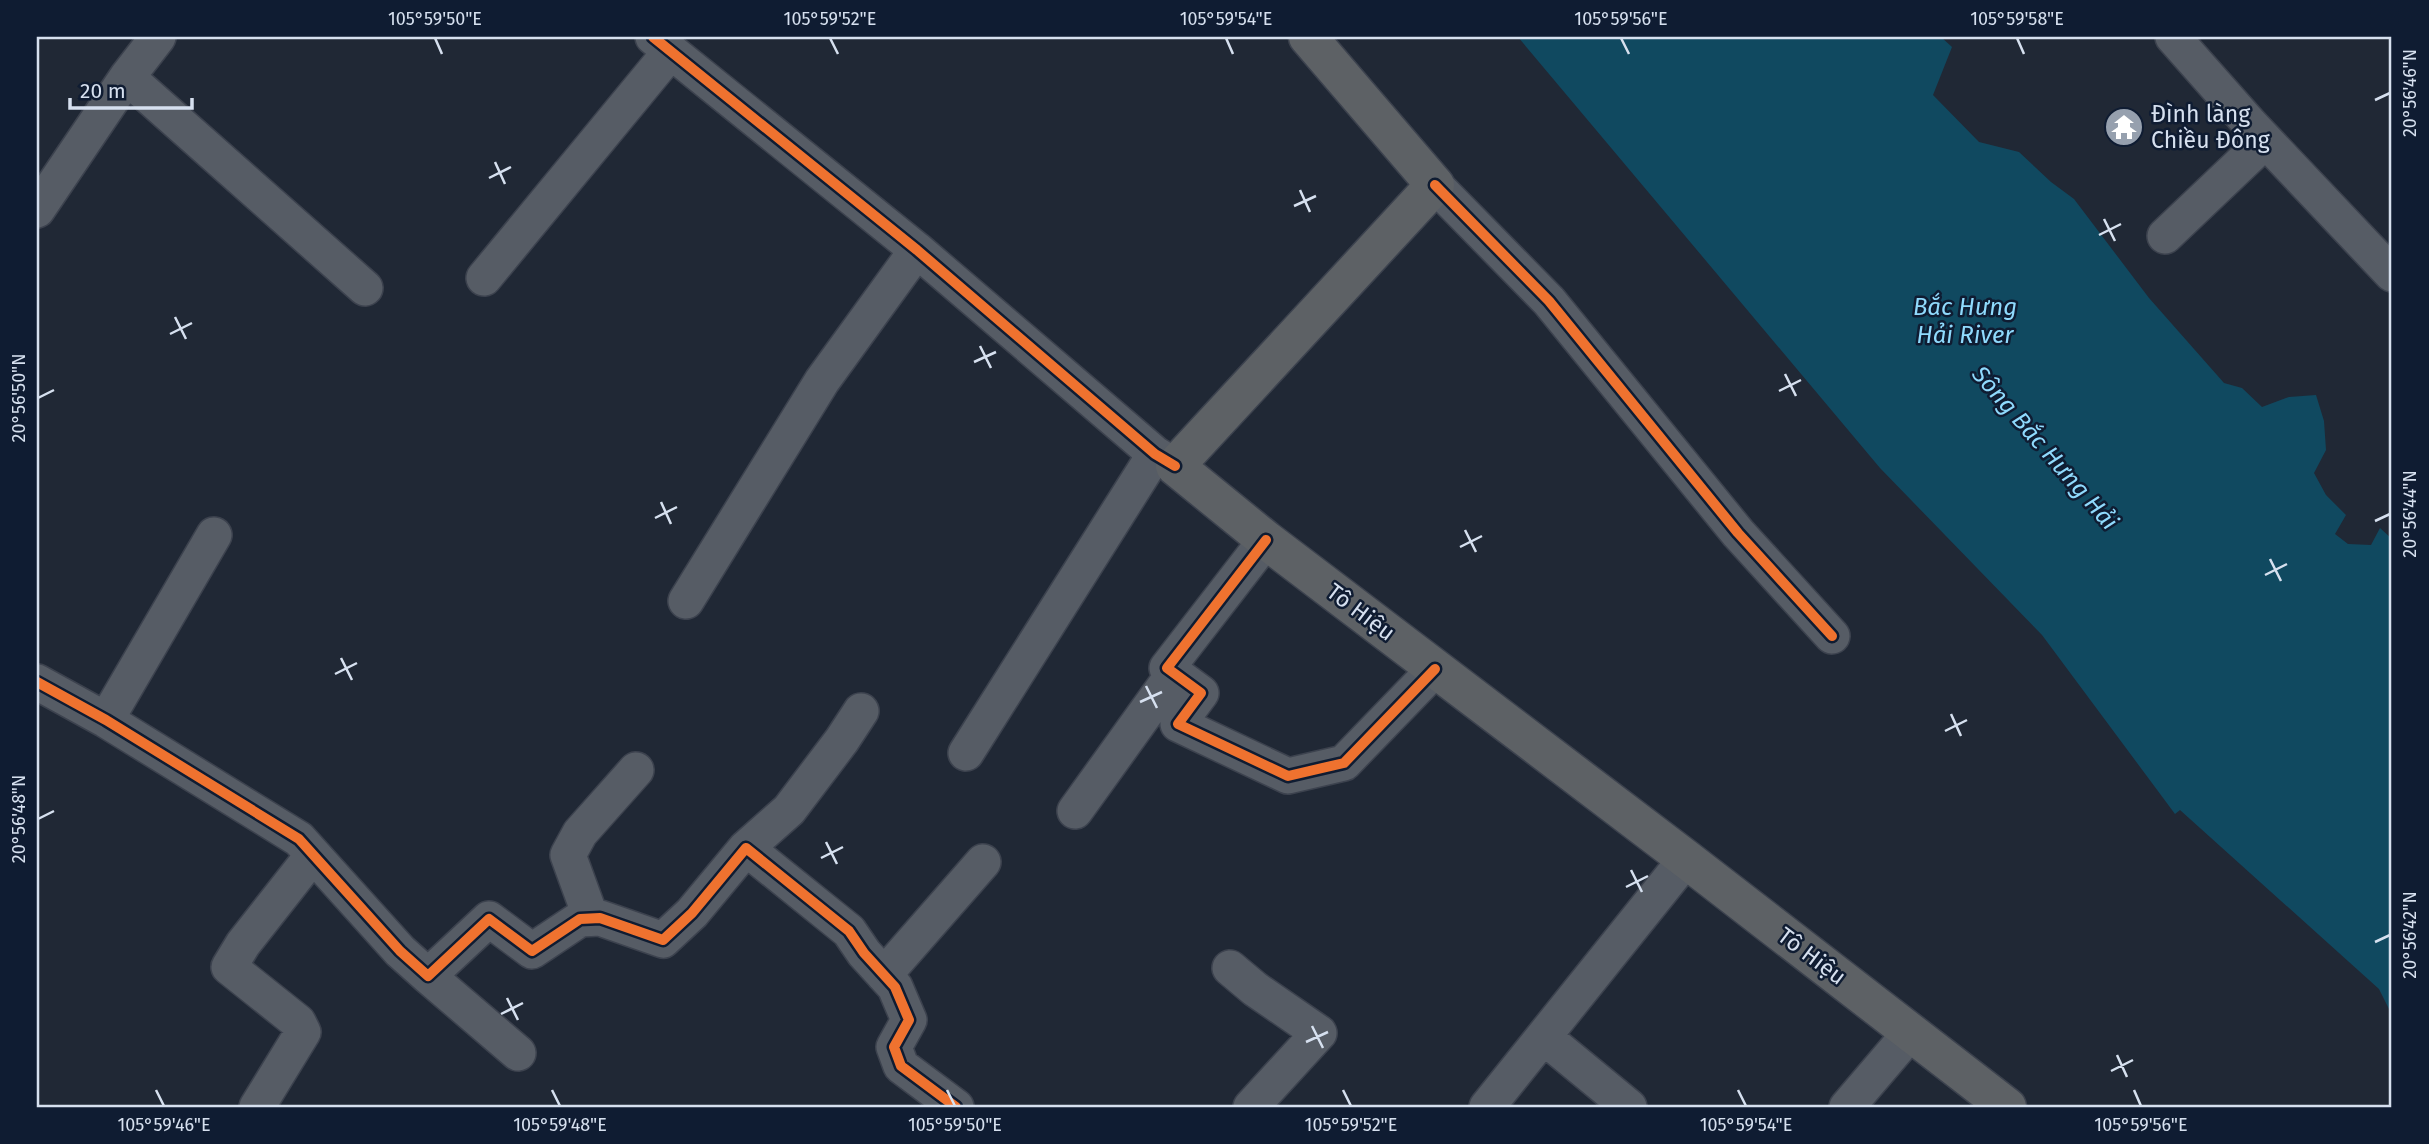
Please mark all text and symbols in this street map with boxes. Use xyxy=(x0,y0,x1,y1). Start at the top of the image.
text: 105°59'50"E xyxy=(388,8,482,30)
text: 105°59'52"E xyxy=(784,8,876,30)
text: 105°59'54"E xyxy=(1180,8,1272,30)
text: 105°59'56"E xyxy=(1574,8,1668,30)
text: 105°59'58"E xyxy=(1970,8,2064,30)
text: 20°56'46"N xyxy=(2399,49,2421,137)
scale bar xyxy=(70,66,192,110)
text: 20 m xyxy=(80,78,126,104)
place label: Đình làng Chiều Đông xyxy=(2151,100,2270,154)
temple icon: Đình làng Chiều Đông xyxy=(2103,106,2145,148)
water label: Bắc Hưng Hải River xyxy=(1913,292,2017,349)
text: 20°56'50"N xyxy=(8,354,30,442)
water label: Sông Bắc Hưng Hải xyxy=(1966,359,2125,536)
text: 20°56'44"N xyxy=(2399,470,2421,558)
street label: Tô Hiệu xyxy=(1321,577,1401,647)
text: 20°56'48"N xyxy=(8,775,30,863)
text: 20°56'42"N xyxy=(2399,891,2421,979)
street label: Tô Hiệu xyxy=(1772,921,1852,991)
text: 105°59'46"E xyxy=(117,1114,211,1136)
text: 105°59'48"E xyxy=(513,1114,607,1136)
text: 105°59'50"E xyxy=(908,1114,1002,1136)
text: 105°59'52"E xyxy=(1305,1114,1397,1136)
text: 105°59'54"E xyxy=(1700,1114,1792,1136)
text: 105°59'56"E xyxy=(2094,1114,2188,1136)

